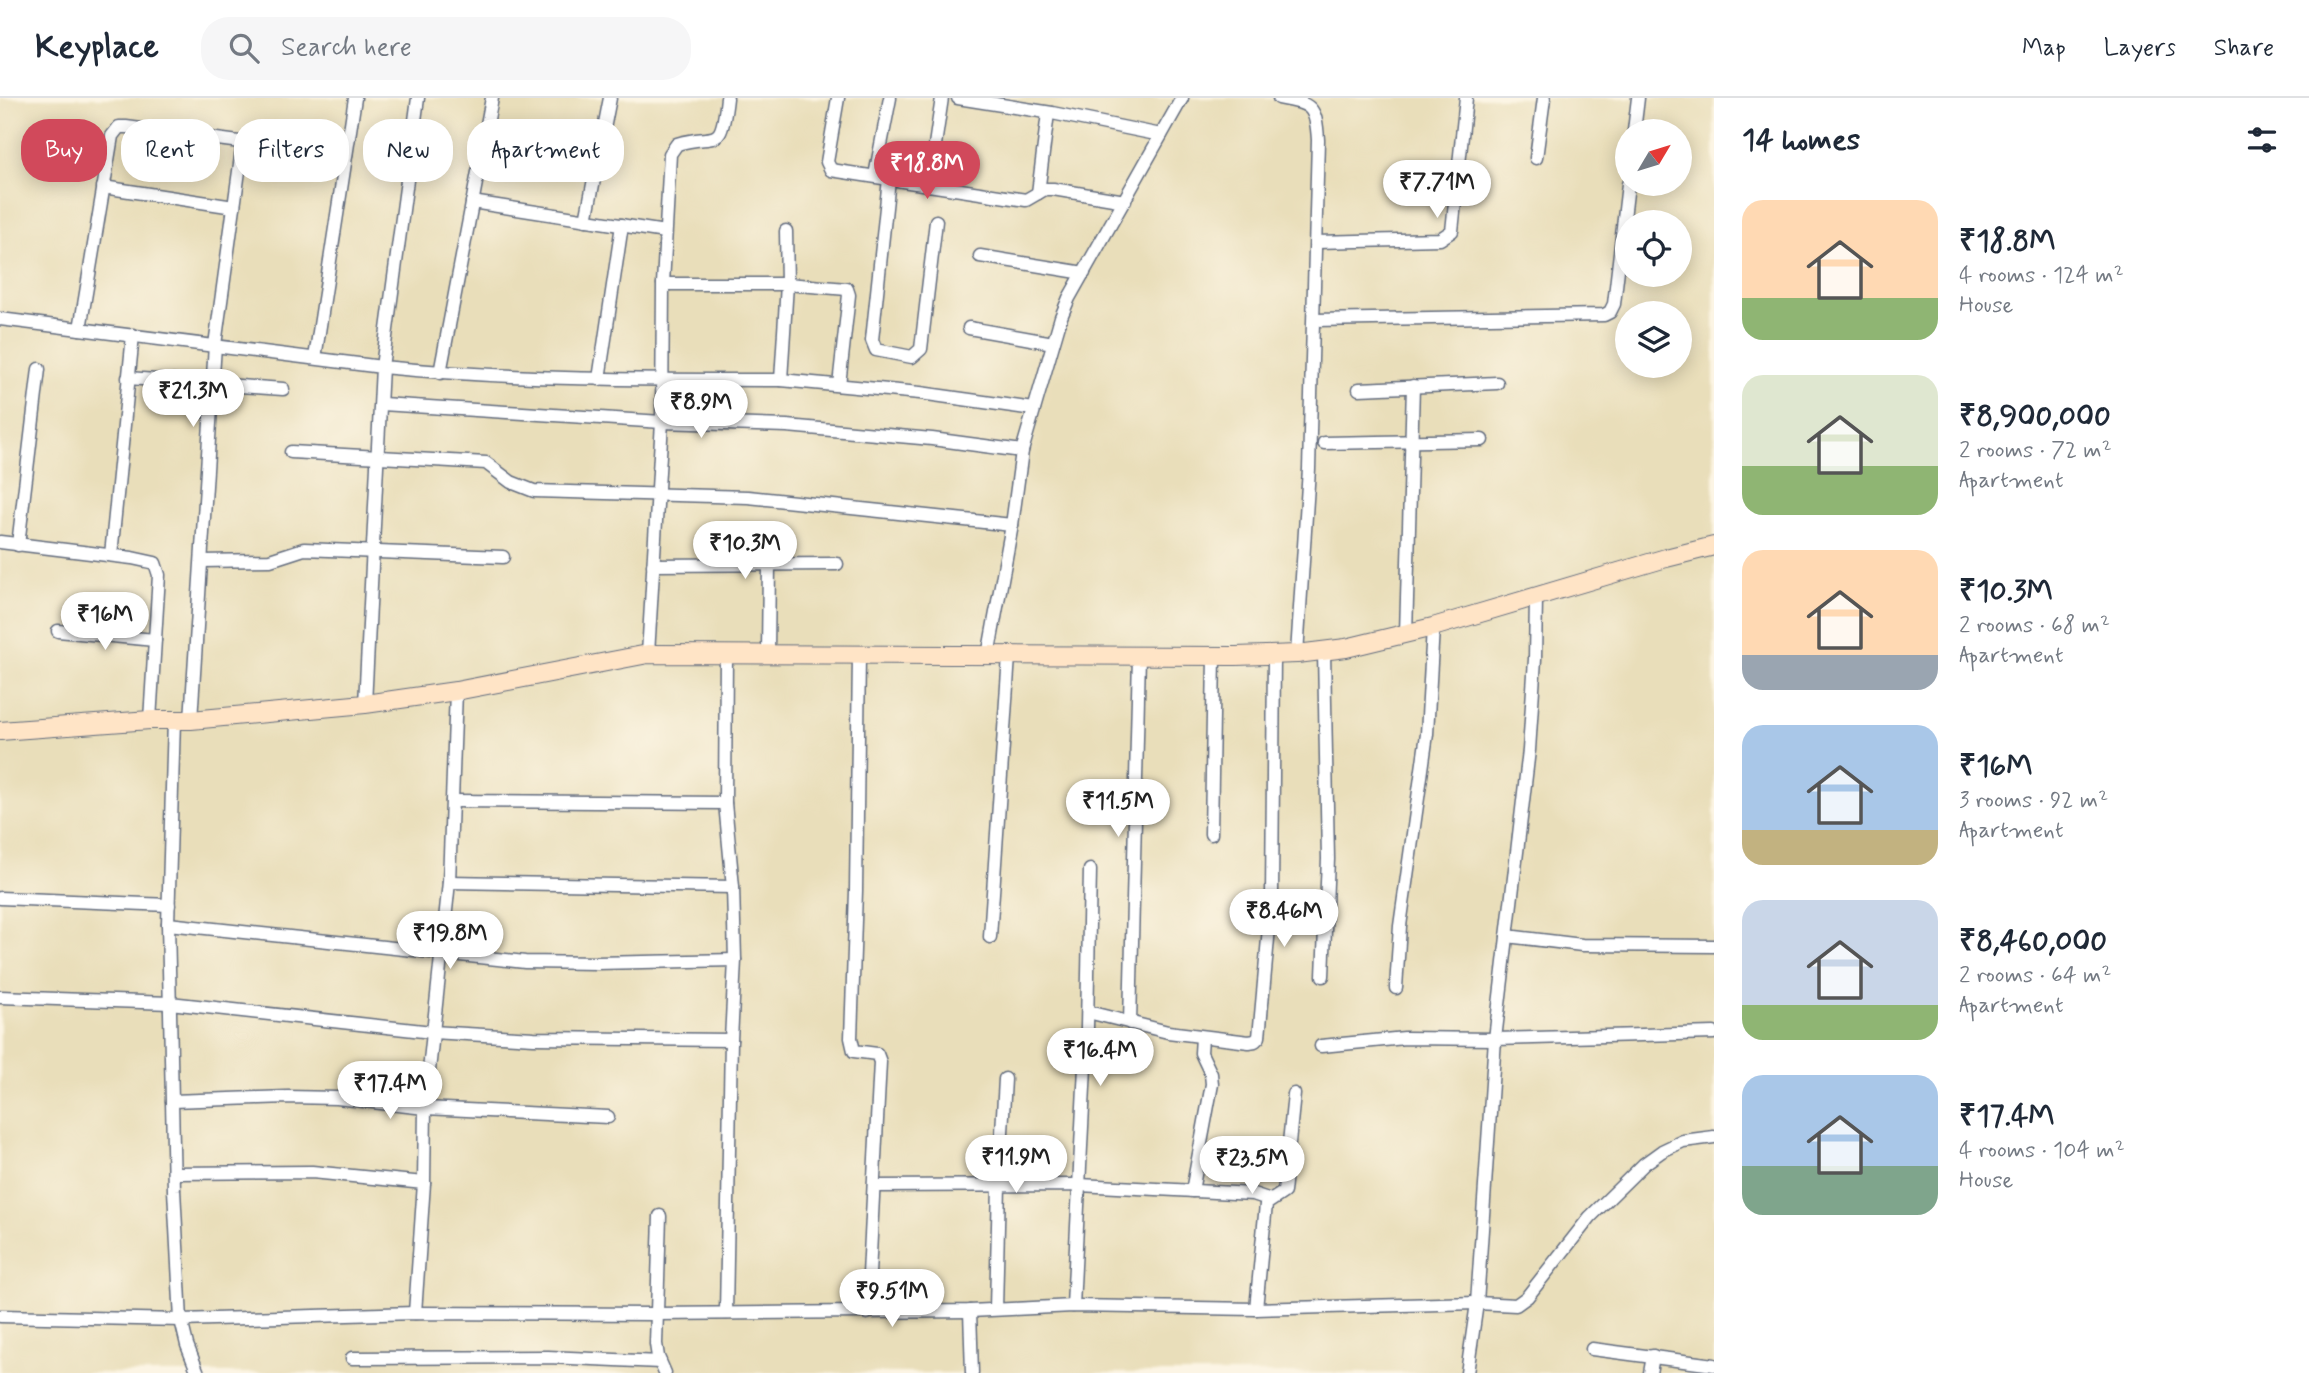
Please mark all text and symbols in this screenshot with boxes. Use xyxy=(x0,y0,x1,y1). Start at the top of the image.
search box xyxy=(201,17,691,80)
text: Keyplace xyxy=(35,26,159,70)
icon: search xyxy=(225,29,263,67)
text: Search here xyxy=(281,31,412,65)
text: Map xyxy=(2022,33,2066,64)
text: Layers xyxy=(2104,33,2176,64)
text: Share xyxy=(2214,33,2274,64)
chip: Buy xyxy=(21,119,107,182)
chip: Rent xyxy=(121,119,220,182)
chip: Filters xyxy=(234,119,349,182)
chip: New xyxy=(363,119,453,182)
chip: Apartment xyxy=(467,119,624,182)
north arrow xyxy=(1615,119,1692,196)
map controls xyxy=(1615,119,1692,378)
text: 14 homes xyxy=(1742,121,1860,160)
icon: filters xyxy=(2243,121,2281,159)
pin: ₹18.8M xyxy=(870,141,984,201)
text: ₹18.8M xyxy=(890,149,964,179)
pin: ₹7.71M xyxy=(1380,160,1494,220)
text: ₹7.71M xyxy=(1399,168,1475,198)
button: locate xyxy=(1615,210,1692,287)
text: ₹18.8M xyxy=(1959,222,2055,261)
icon: home xyxy=(1798,228,1882,312)
text: 4 rooms · 124 m² xyxy=(1959,261,2124,291)
text: House xyxy=(1959,291,2013,321)
button: layers xyxy=(1615,301,1692,378)
pin: ₹21.3M xyxy=(136,370,250,429)
text: ₹21.3M xyxy=(158,377,228,407)
pin: ₹8.9M xyxy=(652,380,750,440)
text: ₹8.9M xyxy=(670,388,732,418)
text: ₹8,900,000 xyxy=(1959,397,2111,436)
icon: home xyxy=(1798,403,1882,487)
text: 2 rooms · 72 m² xyxy=(1959,436,2112,466)
text: Apartment xyxy=(1959,466,2064,496)
pin: ₹10.3M xyxy=(688,522,802,581)
text: ₹10.3M xyxy=(709,529,781,559)
text: ₹10.3M xyxy=(1959,572,2053,611)
icon: home xyxy=(1798,578,1882,662)
pin: ₹16M xyxy=(64,592,146,652)
text: ₹16M xyxy=(77,600,133,630)
text: 2 rooms · 68 m² xyxy=(1959,611,2110,641)
text: Apartment xyxy=(1959,641,2064,671)
text: ₹16M xyxy=(1959,747,2032,786)
icon: home xyxy=(1798,753,1882,837)
pin: ₹11.5M xyxy=(1061,780,1175,839)
text: 3 rooms · 92 m² xyxy=(1959,786,2108,816)
text: ₹11.5M xyxy=(1082,787,1154,817)
text: Apartment xyxy=(1959,816,2064,846)
pin: ₹8.46M xyxy=(1227,890,1341,949)
text: ₹8.46M xyxy=(1245,897,1323,927)
pin: ₹19.8M xyxy=(393,912,507,971)
text: ₹19.8M xyxy=(412,919,488,949)
text: ₹8,460,000 xyxy=(1959,922,2107,961)
icon: home xyxy=(1798,928,1882,1012)
text: 2 rooms · 64 m² xyxy=(1959,961,2111,991)
text: Apartment xyxy=(1959,991,2064,1021)
pin: ₹16.4M xyxy=(1043,1028,1157,1088)
text: ₹16.4M xyxy=(1063,1036,1137,1066)
pin: ₹17.4M xyxy=(333,1062,447,1121)
text: ₹17.4M xyxy=(353,1069,427,1099)
text: ₹17.4M xyxy=(1959,1097,2055,1136)
icon: home xyxy=(1798,1103,1882,1187)
pin: ₹11.9M xyxy=(959,1136,1073,1195)
pin: ₹23.5M xyxy=(1195,1136,1309,1196)
text: 4 rooms · 104 m² xyxy=(1959,1136,2125,1166)
text: ₹11.9M xyxy=(981,1143,1051,1173)
text: ₹23.5M xyxy=(1216,1144,1288,1174)
text: House xyxy=(1959,1166,2013,1196)
pin: ₹9.51M xyxy=(835,1270,949,1329)
text: ₹9.51M xyxy=(855,1277,929,1307)

